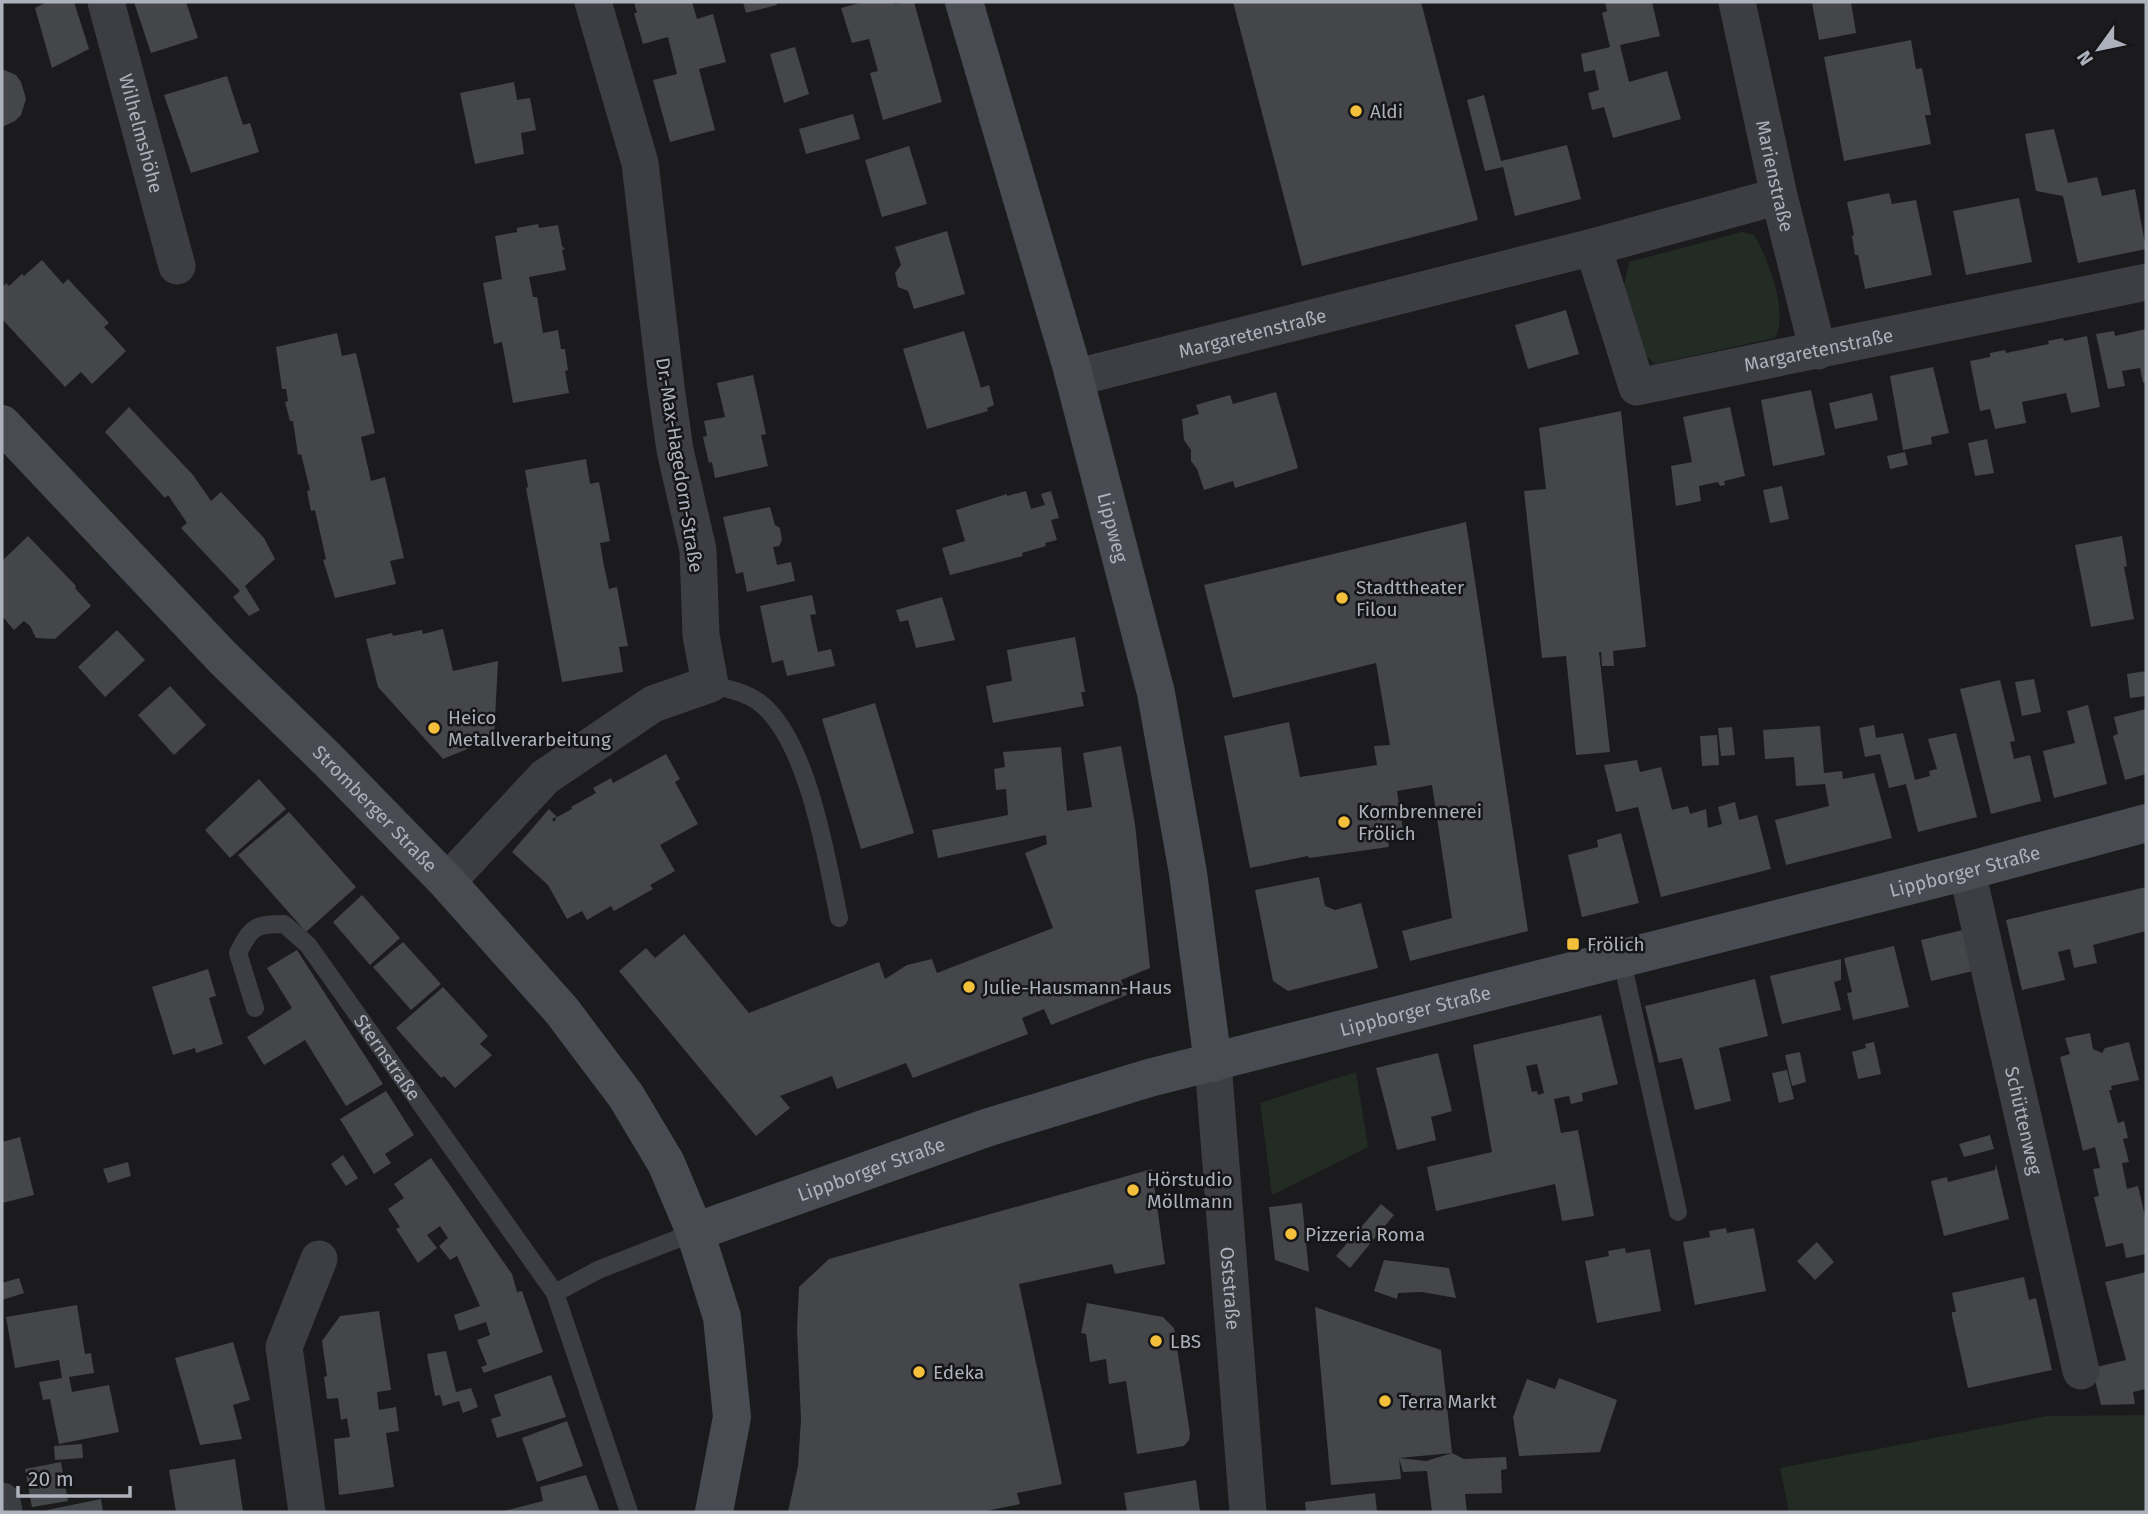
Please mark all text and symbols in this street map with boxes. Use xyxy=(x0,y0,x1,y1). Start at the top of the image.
north arrow xyxy=(2064,14,2134,84)
text: N xyxy=(2072,46,2098,70)
street label: Wilhelmshöhe xyxy=(114,71,168,196)
place label: Aldi xyxy=(1370,100,1403,123)
marker: Aldi xyxy=(1348,103,1364,119)
street label: Marienstraße xyxy=(1751,118,1799,234)
street label: Margaretenstraße xyxy=(1176,304,1329,363)
street label: Margaretenstraße xyxy=(1742,323,1895,377)
street label: Dr.-Max-Hagedorn-Straße xyxy=(651,356,708,574)
street label: Lippweg xyxy=(1092,490,1133,565)
place label: Stadttheater Filou xyxy=(1356,576,1465,621)
marker: Stadttheater Filou xyxy=(1334,590,1350,606)
place label: Heico Metallverarbeitung xyxy=(448,706,611,751)
marker: Heico Metallverarbeitung xyxy=(426,720,442,736)
street label: Stromberger Straße xyxy=(308,741,442,877)
place label: Kornbrennerei Frölich xyxy=(1358,800,1482,845)
marker: Kornbrennerei Frölich xyxy=(1336,814,1352,830)
street label: Lippborger Straße xyxy=(1887,841,2043,902)
place label: Frölich xyxy=(1587,933,1645,956)
marker: Frölich xyxy=(1565,936,1581,952)
place label: Julie-Hausmann-Haus xyxy=(983,976,1172,999)
marker: Julie-Hausmann-Haus xyxy=(961,979,977,995)
street label: Lippborger Straße xyxy=(1337,981,1493,1041)
street label: Sternstraße xyxy=(349,1010,426,1105)
street label: Schüttenweg xyxy=(2000,1064,2047,1177)
street label: Lippborger Straße xyxy=(794,1133,948,1206)
place label: Hörstudio Möllmann xyxy=(1147,1168,1233,1213)
marker: Hörstudio Möllmann xyxy=(1125,1182,1141,1198)
place label: Pizzeria Roma xyxy=(1305,1223,1425,1246)
marker: Pizzeria Roma xyxy=(1283,1226,1299,1242)
street label: Oststraße xyxy=(1215,1246,1245,1331)
place label: LBS xyxy=(1170,1330,1201,1353)
marker: LBS xyxy=(1148,1333,1164,1349)
place label: Edeka xyxy=(933,1361,984,1384)
marker: Edeka xyxy=(911,1364,927,1380)
place label: Terra Markt xyxy=(1399,1390,1497,1413)
marker: Terra Markt xyxy=(1377,1393,1393,1409)
scale bar xyxy=(18,1454,130,1498)
text: 20 m xyxy=(28,1466,74,1492)

